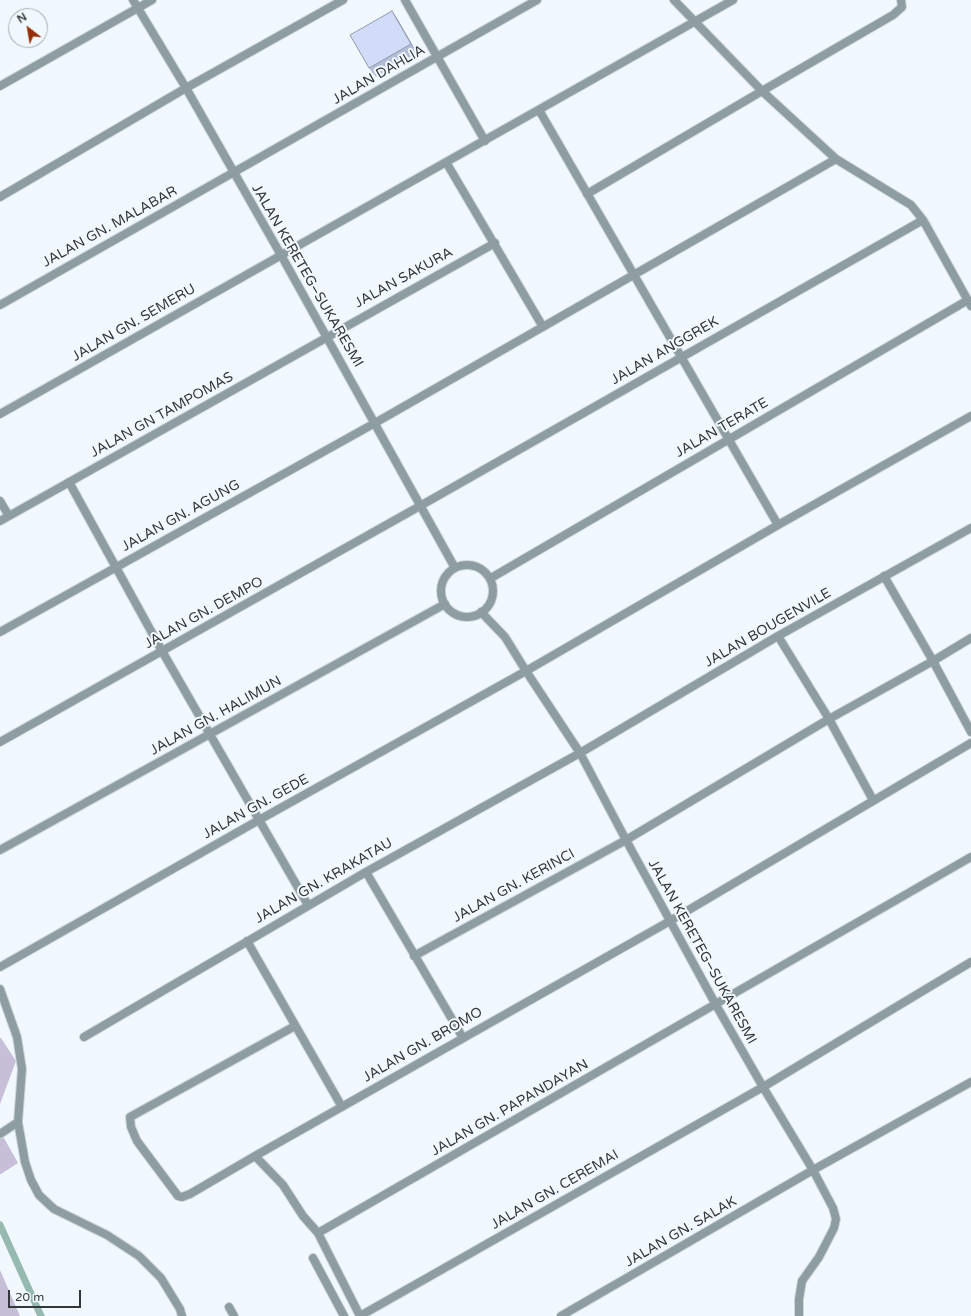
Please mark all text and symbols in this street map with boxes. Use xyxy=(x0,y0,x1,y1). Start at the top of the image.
north arrow xyxy=(8,8,48,48)
text: N xyxy=(15,10,29,26)
street label: JALAN DAHLIA xyxy=(330,42,428,108)
street label: JALAN KERETEG–SUKARESMI xyxy=(248,182,366,370)
street label: JALAN GN. MALABAR xyxy=(40,183,180,271)
street label: JALAN SAKURA xyxy=(352,244,456,312)
street label: JALAN GN. SEMERU xyxy=(69,281,199,365)
street label: JALAN ANGGREK xyxy=(608,313,722,389)
street label: JALAN GN TAMPOMAS xyxy=(88,369,236,461)
street label: JALAN TERATE xyxy=(673,395,771,461)
street label: JALAN GN. AGUNG xyxy=(119,477,243,555)
street label: JALAN GN. DEMPO xyxy=(142,573,266,653)
street label: JALAN BOUGENVILE xyxy=(702,585,834,671)
street label: JALAN GN. HALIMUN xyxy=(147,673,285,759)
street label: JALAN GN. GEDE xyxy=(200,771,312,843)
street label: JALAN GN. KRAKATAU xyxy=(252,835,396,927)
street label: JALAN GN. KERINCI xyxy=(450,846,578,926)
street label: JALAN KERETEG–SUKARESMI xyxy=(644,857,760,1047)
street label: JALAN GN. BROMO xyxy=(360,1004,486,1086)
street label: JALAN GN. PAPANDAYAN xyxy=(428,1056,592,1160)
street label: JALAN GN. CEREMAI xyxy=(488,1147,622,1233)
street label: JALAN GN. SALAK xyxy=(622,1193,740,1271)
scale bar xyxy=(10,1282,83,1308)
text: 20 m xyxy=(15,1290,44,1304)

